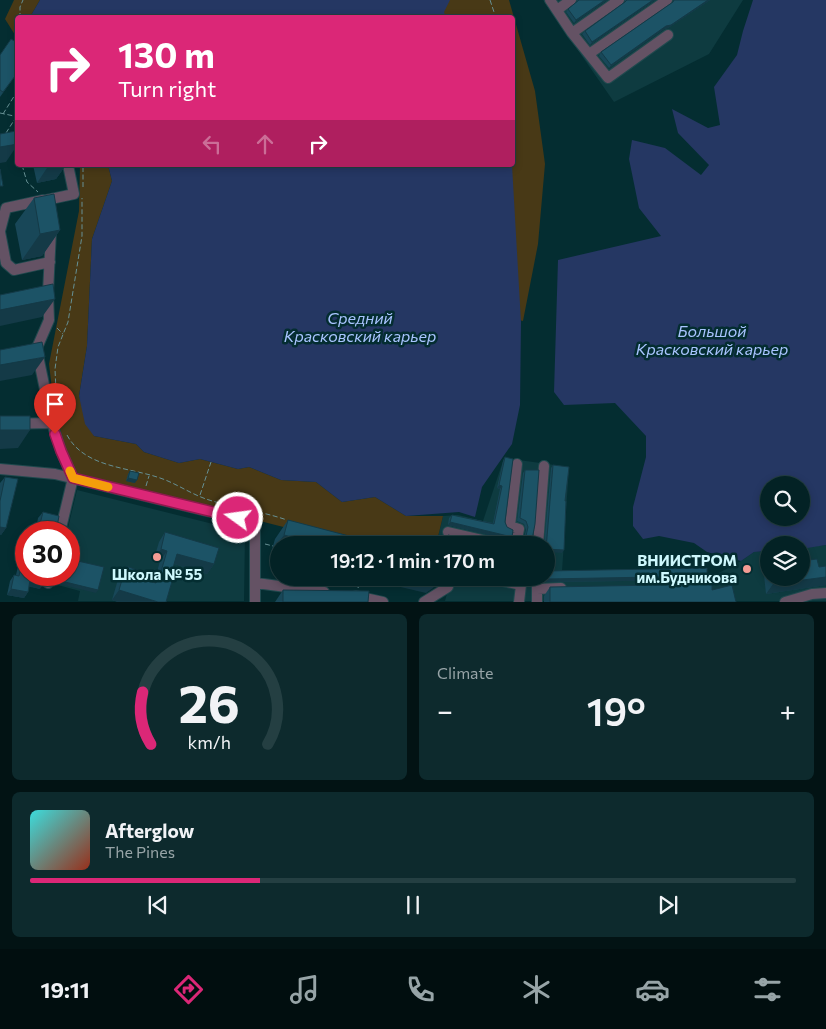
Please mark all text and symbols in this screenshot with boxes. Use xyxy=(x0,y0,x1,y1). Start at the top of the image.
text: 130 m xyxy=(118,32,215,75)
icon: right xyxy=(35,35,100,100)
text: Turn right xyxy=(118,75,216,102)
icon: left xyxy=(198,130,226,158)
icon: ahead xyxy=(251,130,279,158)
icon: right xyxy=(304,130,332,158)
water label: Средний Красковский карьер xyxy=(284,308,436,345)
water label: Большой Красковский карьер xyxy=(636,321,788,358)
pin xyxy=(34,383,76,434)
icon: arrive xyxy=(41,390,69,418)
map controls xyxy=(760,476,810,586)
button: search xyxy=(760,476,810,526)
position arrow xyxy=(211,491,263,543)
speed limit sign: 30 xyxy=(15,521,80,586)
button: layers xyxy=(760,536,810,586)
text: 19:12 · 1 min · 170 m xyxy=(330,549,495,572)
marker: Школа № 55 xyxy=(151,551,163,563)
place label: ВНИИСТРОМ им.Будникова xyxy=(636,551,737,586)
marker: ВНИИСТРОМ им.Будникова xyxy=(741,563,753,575)
place label: Школа № 55 xyxy=(112,565,203,583)
text: Climate xyxy=(437,663,493,682)
text: 26 xyxy=(179,670,240,734)
text: 19° xyxy=(587,687,646,734)
text: − xyxy=(437,693,453,727)
text: + xyxy=(780,693,796,727)
text: km/h xyxy=(188,731,231,753)
text: Afterglow xyxy=(105,819,194,842)
text: The Pines xyxy=(105,842,175,861)
icon: previous xyxy=(144,891,172,919)
icon: pause xyxy=(399,891,427,919)
icon: next xyxy=(654,891,682,919)
icon: directions xyxy=(171,972,206,1007)
icon: music xyxy=(287,972,322,1007)
icon: phone xyxy=(403,972,438,1007)
icon: climate xyxy=(519,972,554,1007)
icon: car xyxy=(635,972,670,1007)
icon: filters xyxy=(750,972,785,1007)
text: 19:11 xyxy=(40,976,90,1003)

